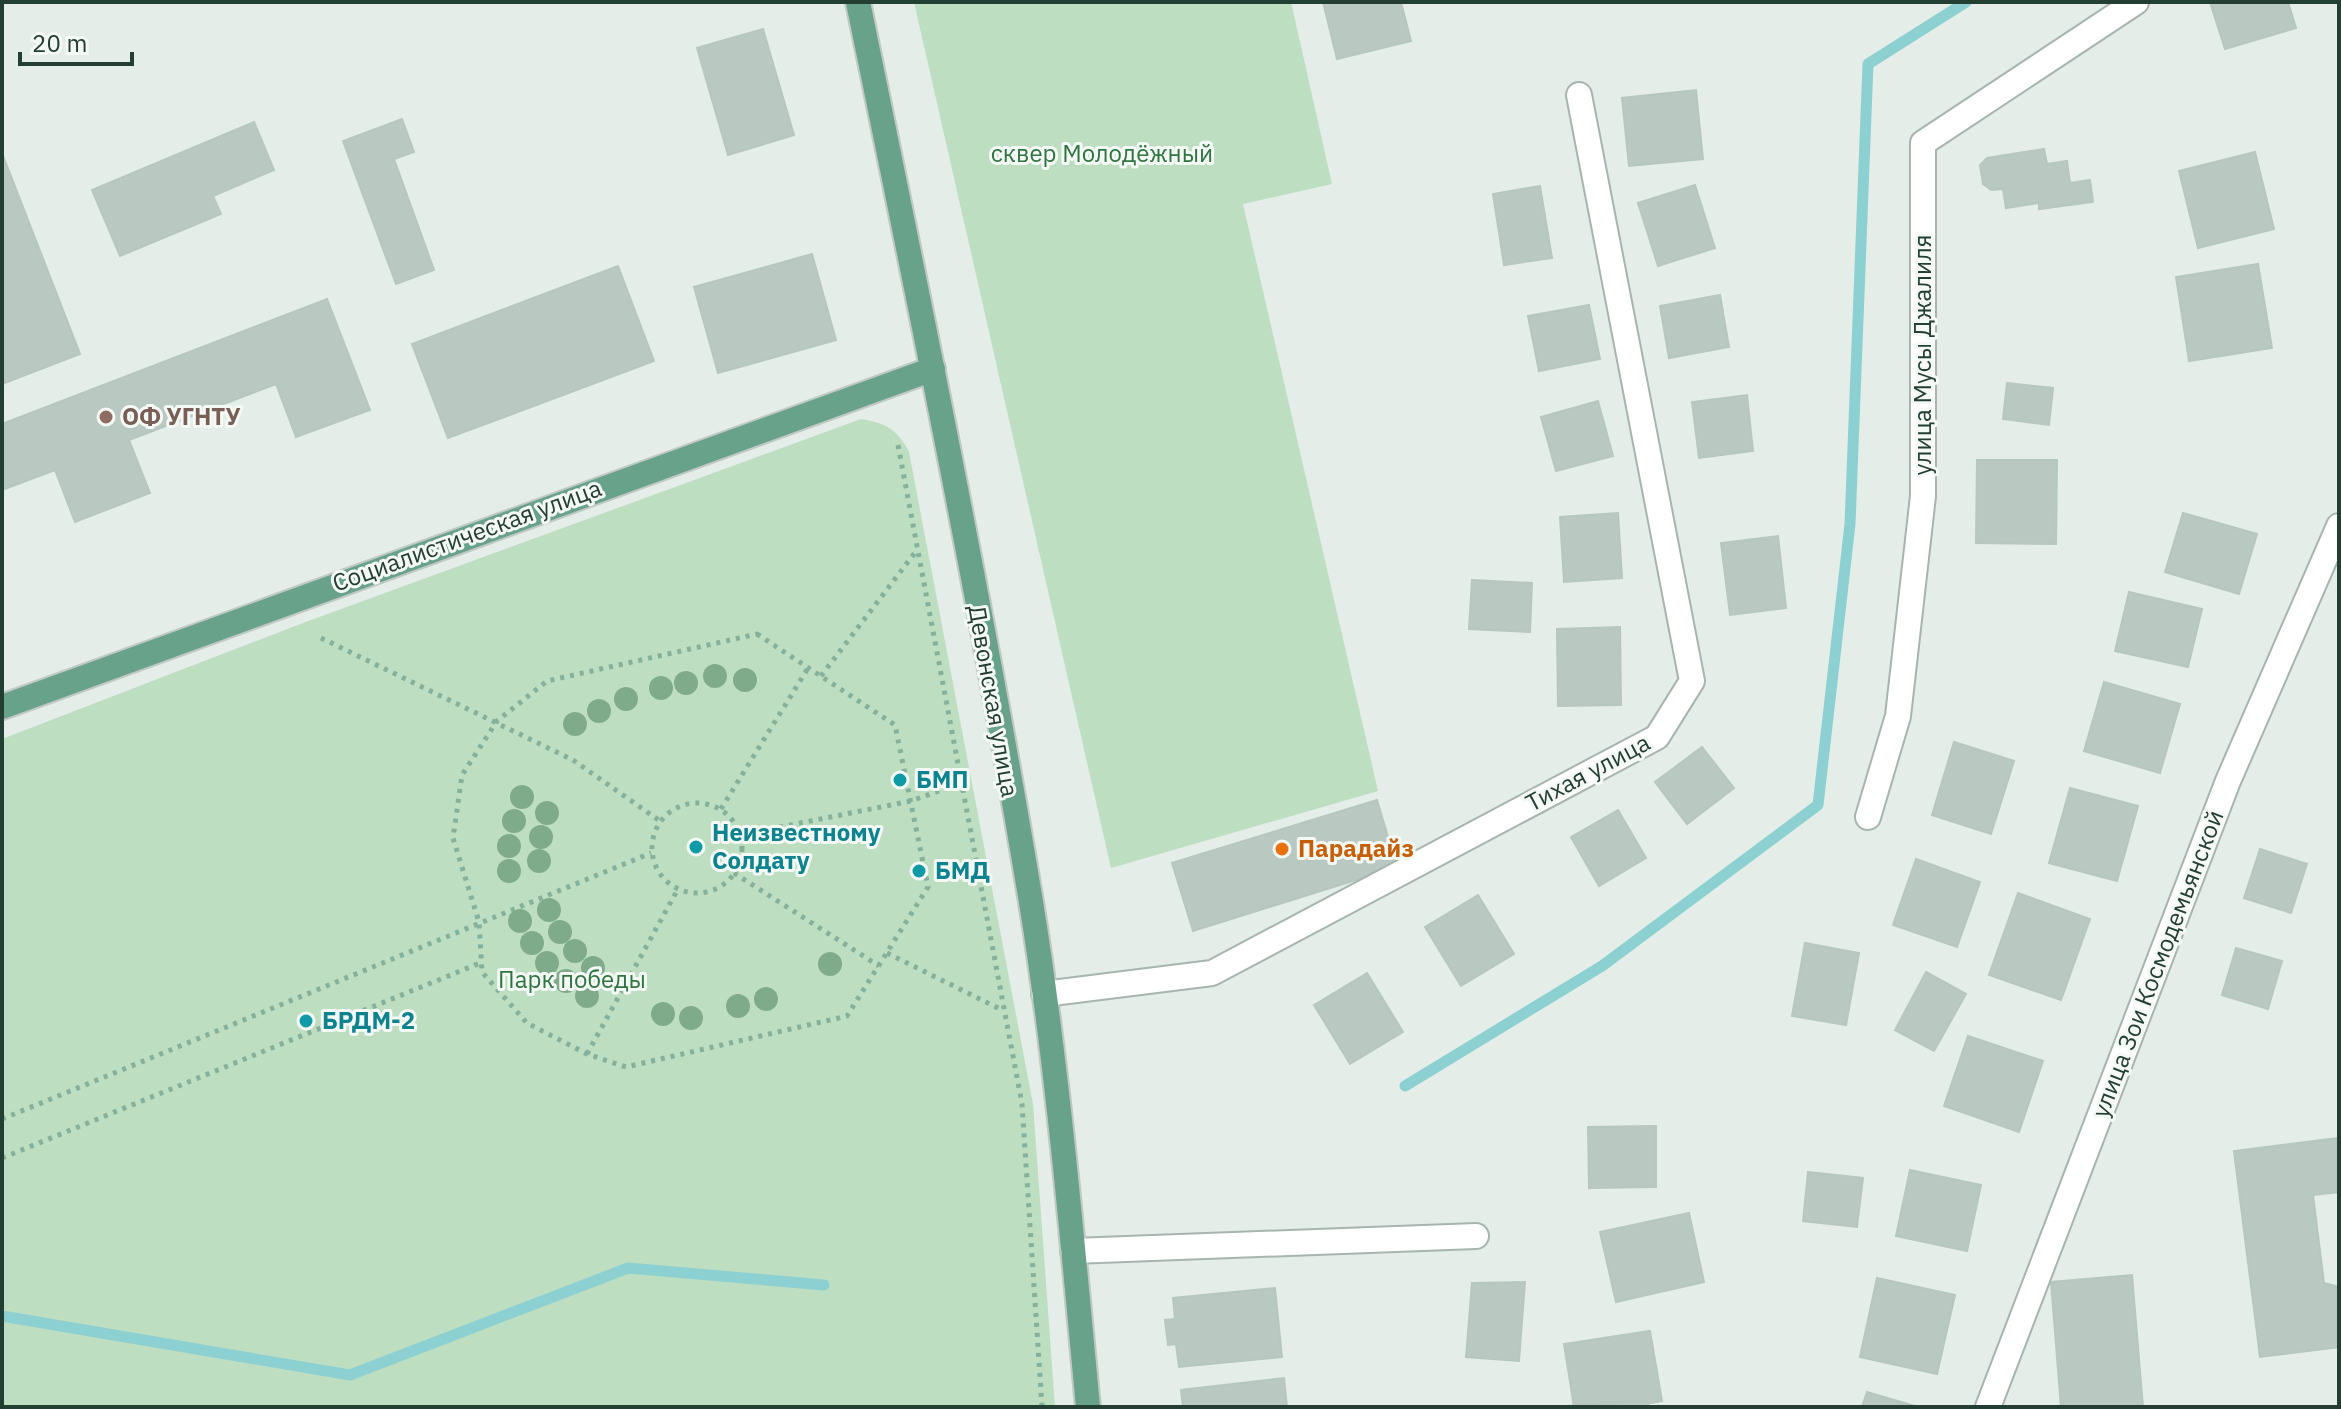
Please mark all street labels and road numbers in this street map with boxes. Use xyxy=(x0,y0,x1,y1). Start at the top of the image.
street label: улица Мусы Джалиля xyxy=(1906,234,1938,476)
street label: Социалистическая улица xyxy=(328,471,606,599)
street label: Девонская улица xyxy=(961,602,1027,799)
street label: Тихая улица xyxy=(1520,726,1656,818)
street label: улица Зои Космодемьянской xyxy=(2084,805,2231,1122)

